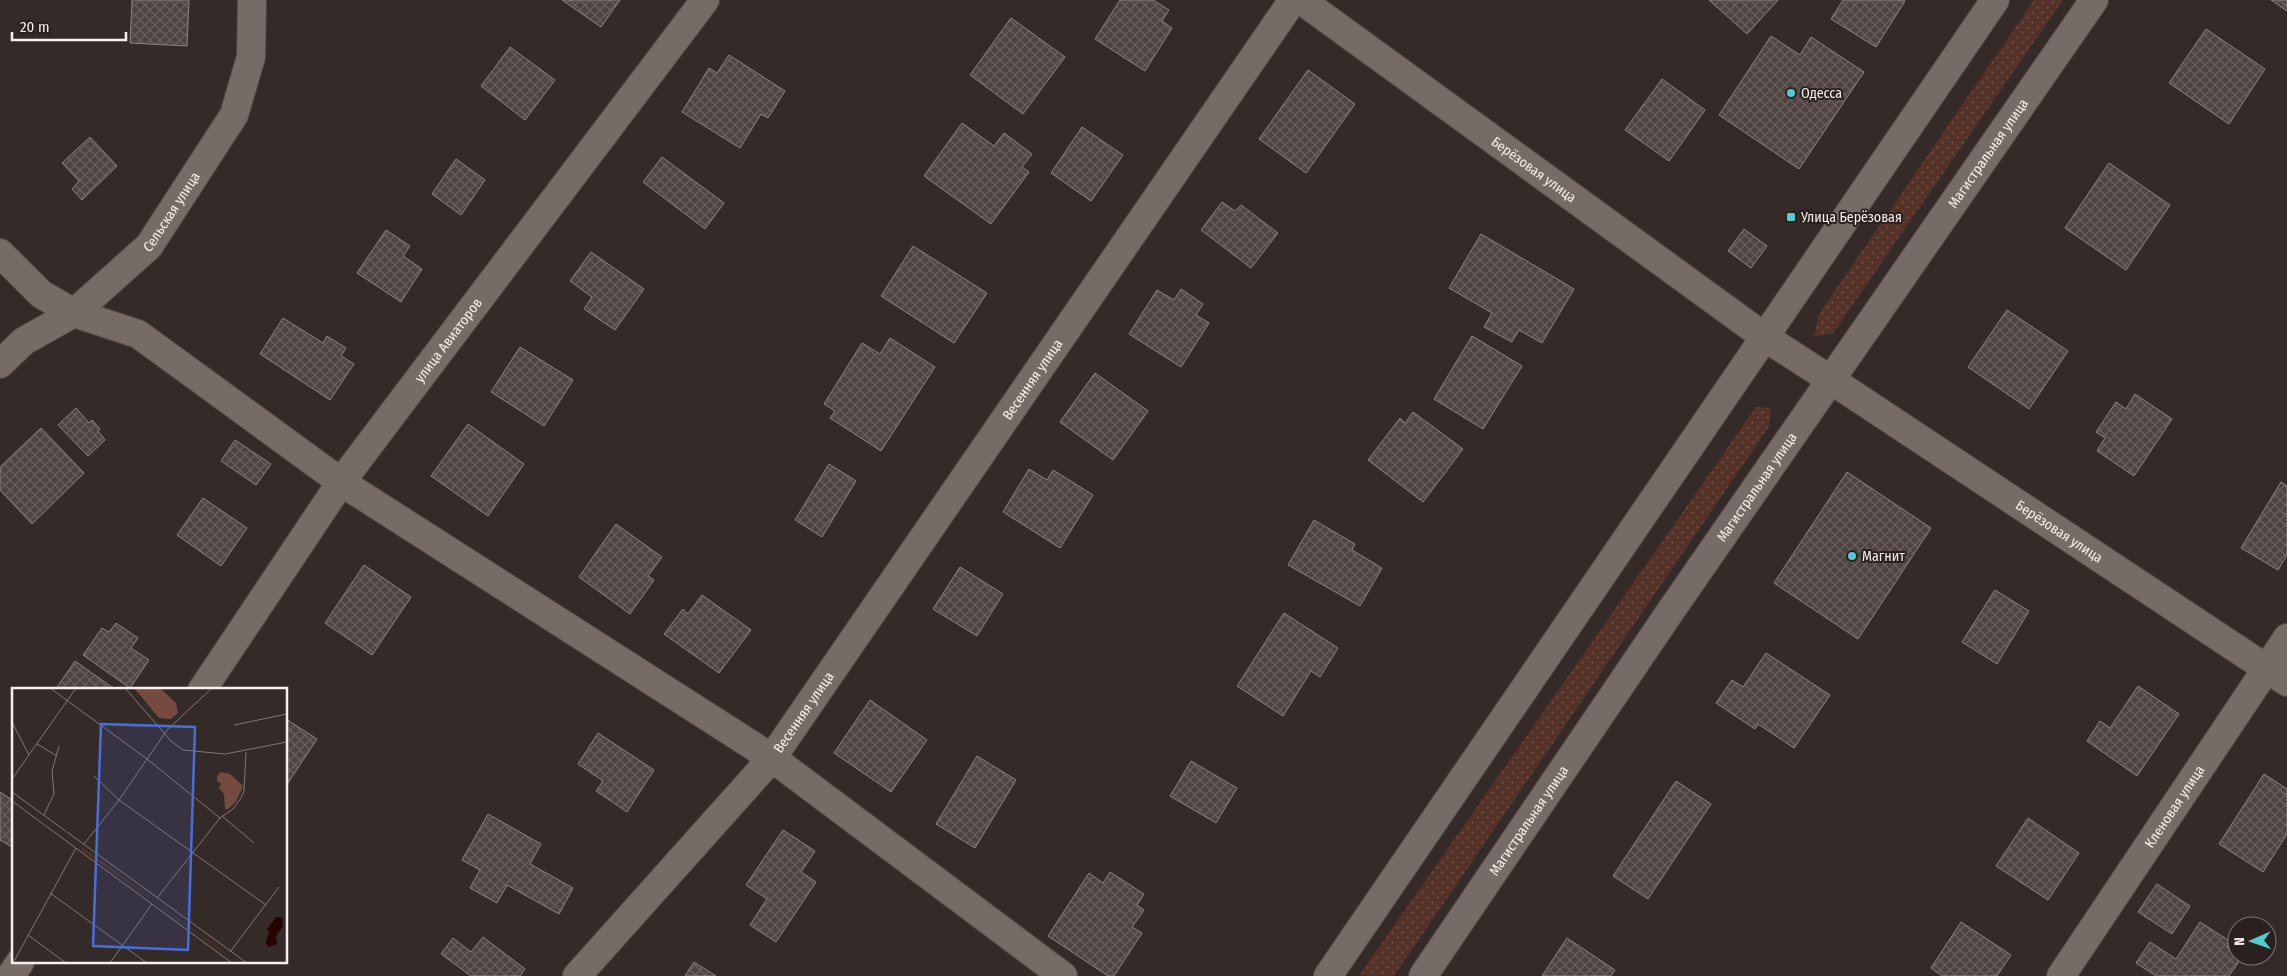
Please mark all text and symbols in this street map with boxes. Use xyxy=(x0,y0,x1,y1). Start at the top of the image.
scale bar xyxy=(12,10,126,42)
text: 20 m xyxy=(20,18,50,36)
place label: Одесса xyxy=(1801,85,1842,102)
marker: Одесса xyxy=(1785,87,1797,99)
street label: Магистральная улица xyxy=(1944,95,2032,211)
street label: Берёзовая улица xyxy=(1488,133,1580,206)
street label: Сельская улица xyxy=(140,168,203,256)
place label: Улица Берёзовая xyxy=(1800,209,1902,226)
marker: Улица Берёзовая xyxy=(1785,211,1797,223)
street label: улица Авиаторов xyxy=(411,294,486,386)
street label: Весенняя улица xyxy=(999,335,1066,423)
street label: Магистральная улица xyxy=(1713,429,1800,545)
street label: Берёзовая улица xyxy=(2013,496,2106,566)
place label: Магнит xyxy=(1862,548,1905,565)
marker: Магнит xyxy=(1846,550,1858,562)
street label: Весенняя улица xyxy=(770,668,837,756)
inset map xyxy=(12,688,288,964)
street label: Магистральная улица xyxy=(1485,762,1572,879)
street label: Кленовая улица xyxy=(2141,762,2208,851)
north arrow xyxy=(2227,916,2277,966)
text: N xyxy=(2231,937,2248,946)

